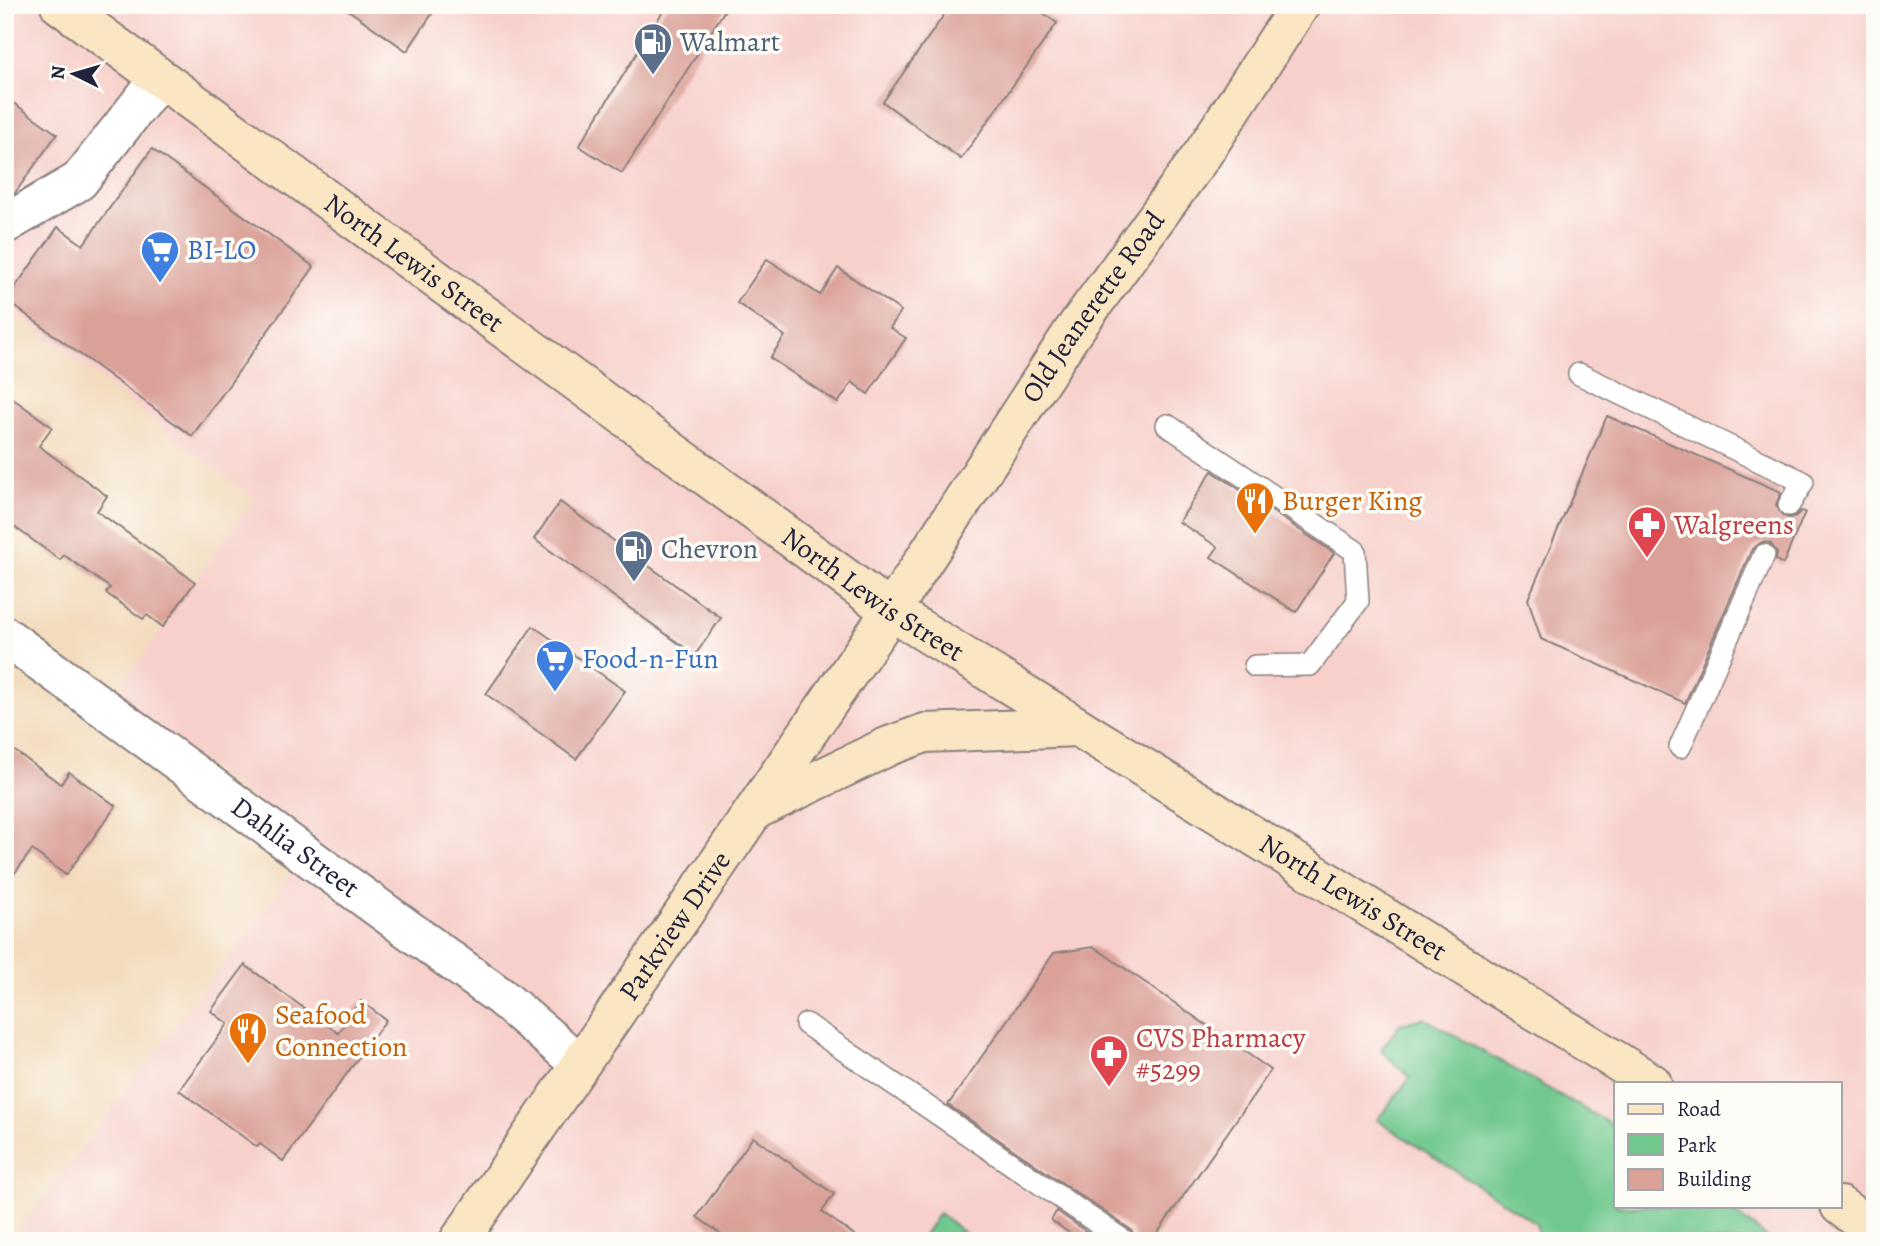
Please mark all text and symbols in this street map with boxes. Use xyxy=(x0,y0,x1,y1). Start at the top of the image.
fuel station icon: Walmart xyxy=(632,21,674,76)
place label: Walmart xyxy=(679,23,780,61)
north arrow xyxy=(38,38,108,108)
text: N xyxy=(45,64,72,81)
street label: North Lewis Street xyxy=(316,185,512,342)
street label: Old Jeanerette Road xyxy=(1013,203,1174,410)
supermarket icon: BI-LO xyxy=(139,229,181,284)
place label: BI-LO xyxy=(187,231,256,269)
restaurant icon: Burger King xyxy=(1234,480,1276,535)
place label: Burger King xyxy=(1282,482,1422,520)
pharmacy icon: Walgreens xyxy=(1626,504,1668,559)
place label: Walgreens xyxy=(1673,506,1794,544)
street label: North Lewis Street xyxy=(774,518,971,671)
fuel station icon: Chevron xyxy=(613,528,655,583)
place label: Chevron xyxy=(661,530,758,568)
supermarket icon: Food-n-Fun xyxy=(534,638,576,693)
place label: Food-n-Fun xyxy=(582,640,719,678)
street label: Dahlia Street xyxy=(223,788,367,907)
street label: North Lewis Street xyxy=(1252,825,1454,970)
street label: Parkview Drive xyxy=(610,844,740,1008)
place label: Seafood Connection xyxy=(275,996,407,1066)
restaurant icon: Seafood Connection xyxy=(227,1010,269,1065)
place label: CVS Pharmacy #5299 xyxy=(1136,1019,1306,1089)
pharmacy icon: CVS Pharmacy #5299 xyxy=(1088,1033,1130,1088)
legend xyxy=(1614,1082,1842,1208)
text: Road xyxy=(1677,1095,1721,1123)
text: Park xyxy=(1677,1131,1717,1159)
text: Building xyxy=(1677,1165,1752,1193)

